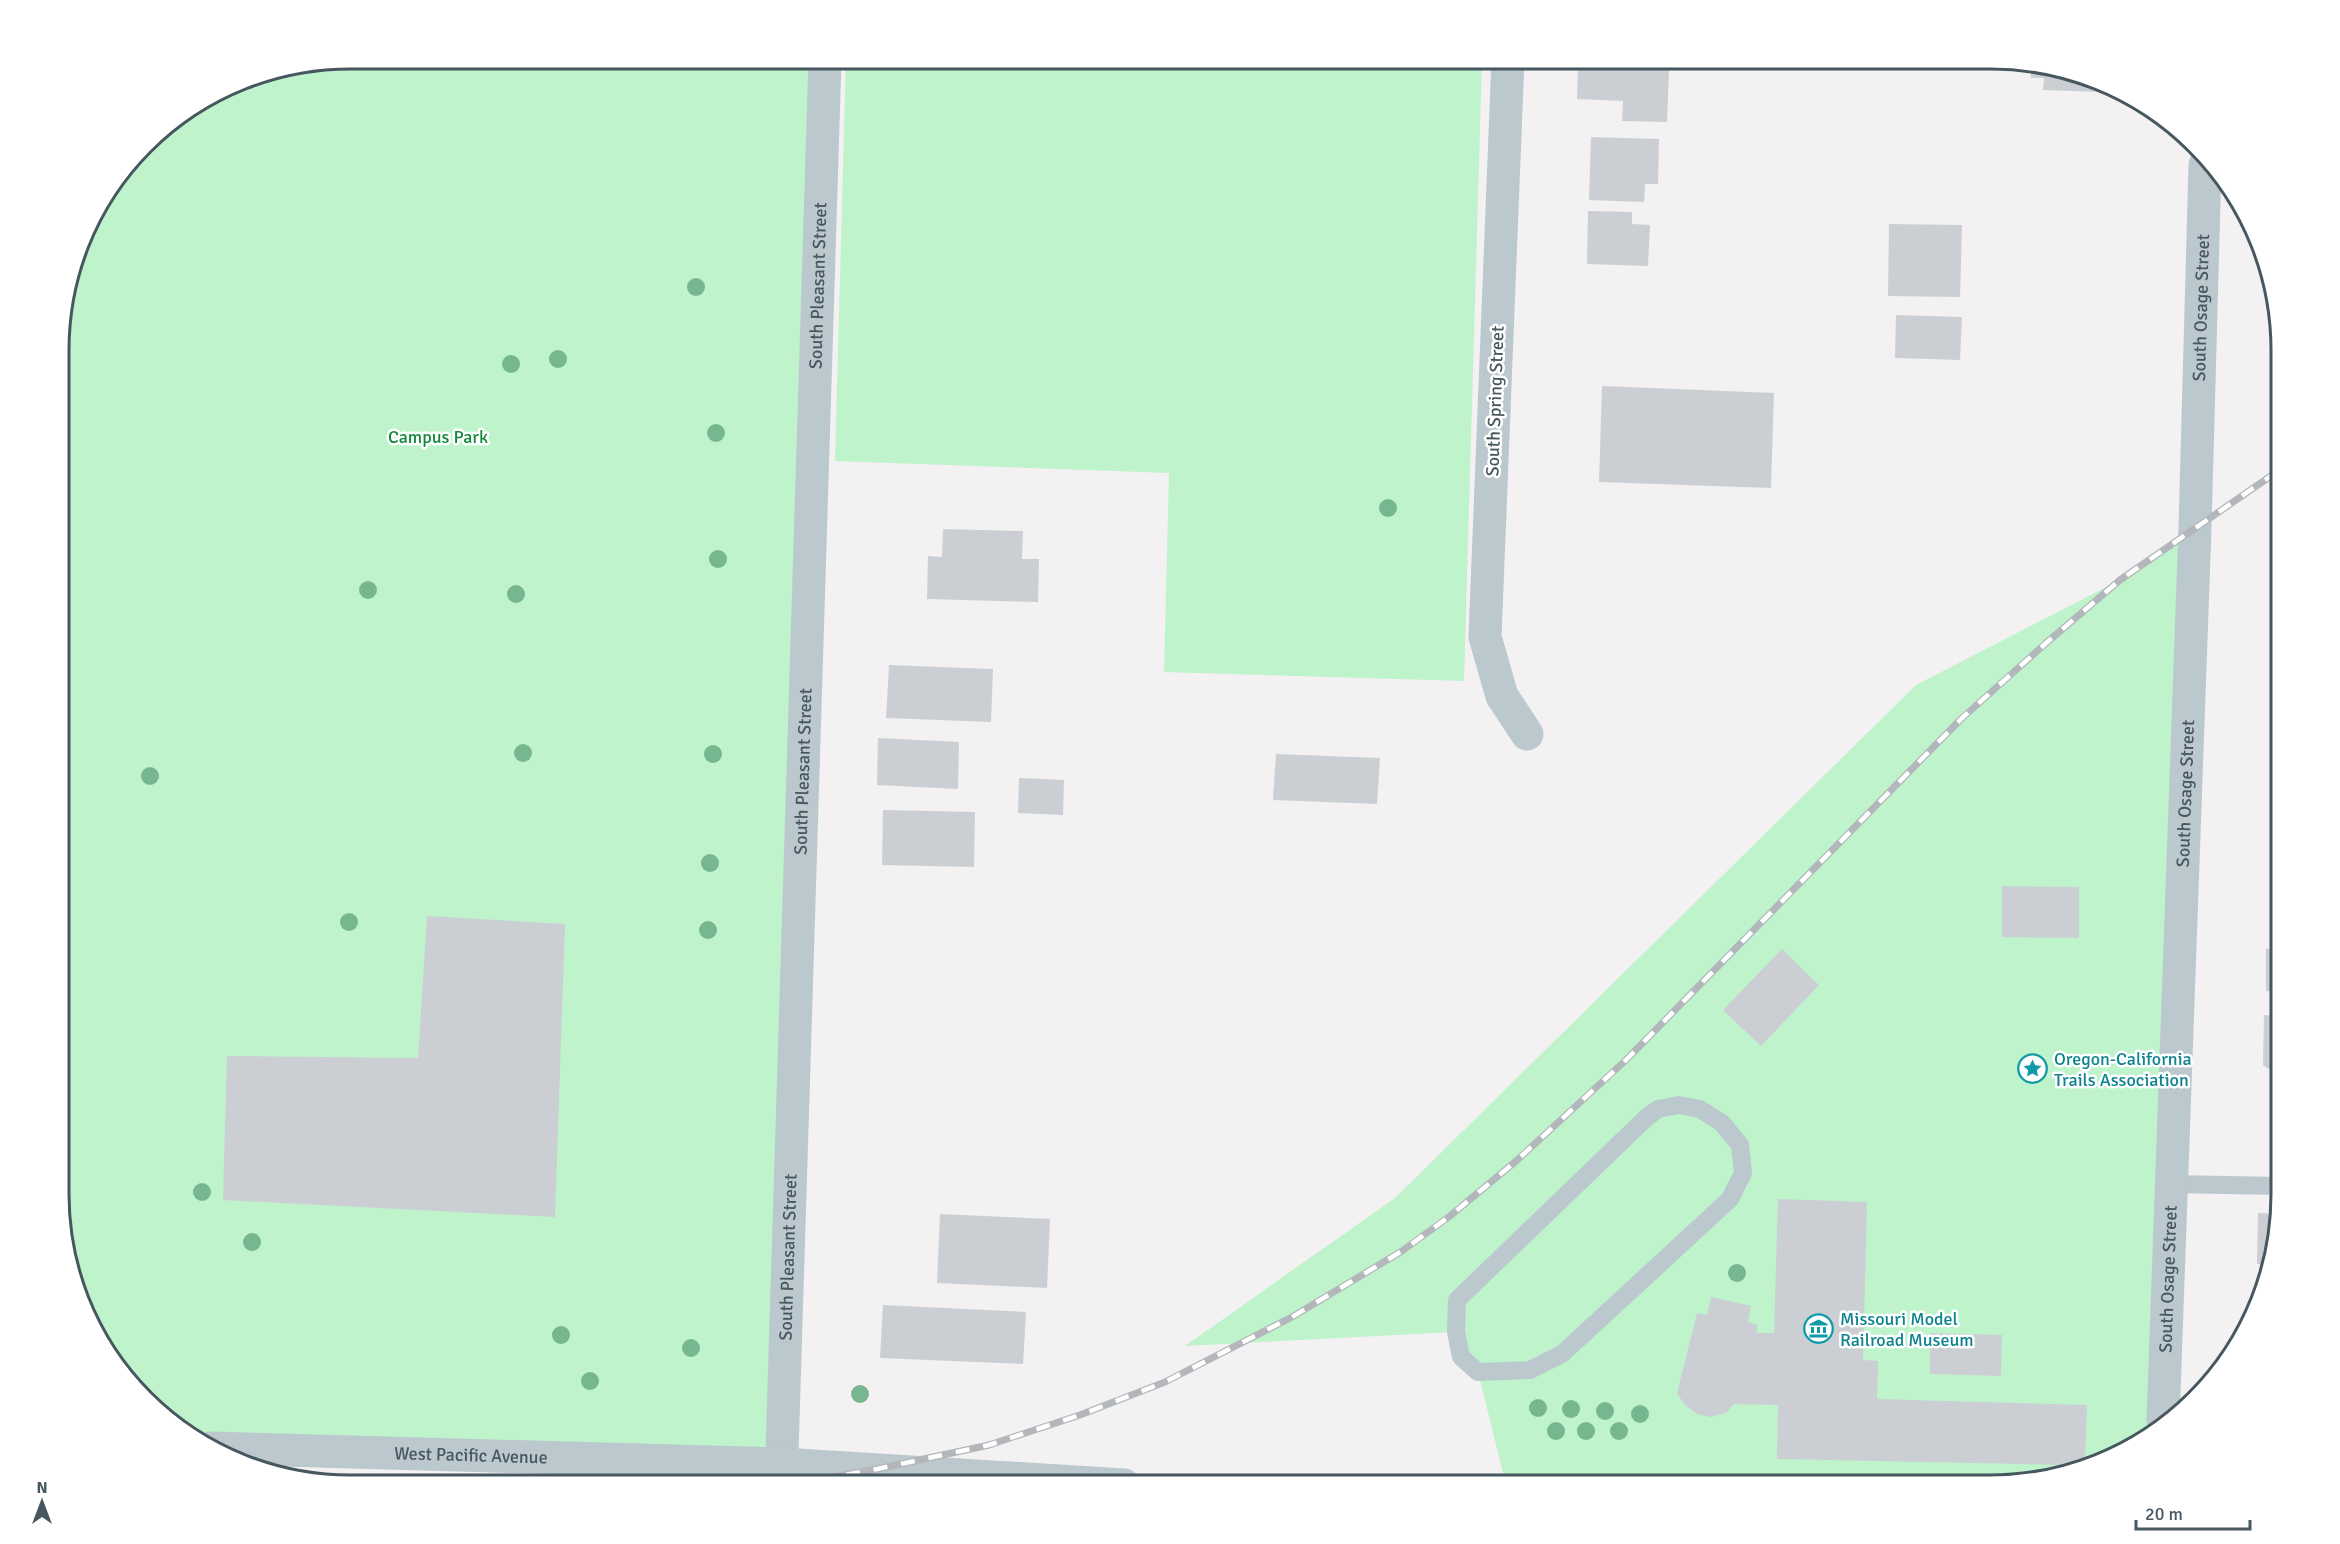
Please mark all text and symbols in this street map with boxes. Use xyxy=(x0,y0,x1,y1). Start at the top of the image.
street label: South Pleasant Street xyxy=(804,202,832,369)
street label: South Osage Street xyxy=(2188,234,2214,382)
street label: South Spring Street xyxy=(1481,325,1509,477)
park label: Campus Park xyxy=(388,426,488,448)
street label: South Pleasant Street xyxy=(789,688,817,855)
street label: South Osage Street xyxy=(2172,719,2199,868)
place label: Oregon-California Trails Association xyxy=(2054,1048,2192,1091)
place icon: Oregon-California Trails Association xyxy=(2017,1053,2049,1085)
street label: South Pleasant Street xyxy=(774,1173,802,1341)
street label: South Osage Street xyxy=(2154,1205,2182,1353)
place label: Missouri Model Railroad Museum xyxy=(1840,1308,1974,1351)
museum icon: Missouri Model Railroad Museum xyxy=(1803,1313,1835,1345)
street label: West Pacific Avenue xyxy=(394,1442,548,1468)
north arrow xyxy=(12,1472,72,1532)
text: N xyxy=(36,1478,48,1498)
scale bar xyxy=(2136,1493,2250,1531)
text: 20 m xyxy=(2145,1503,2183,1525)

